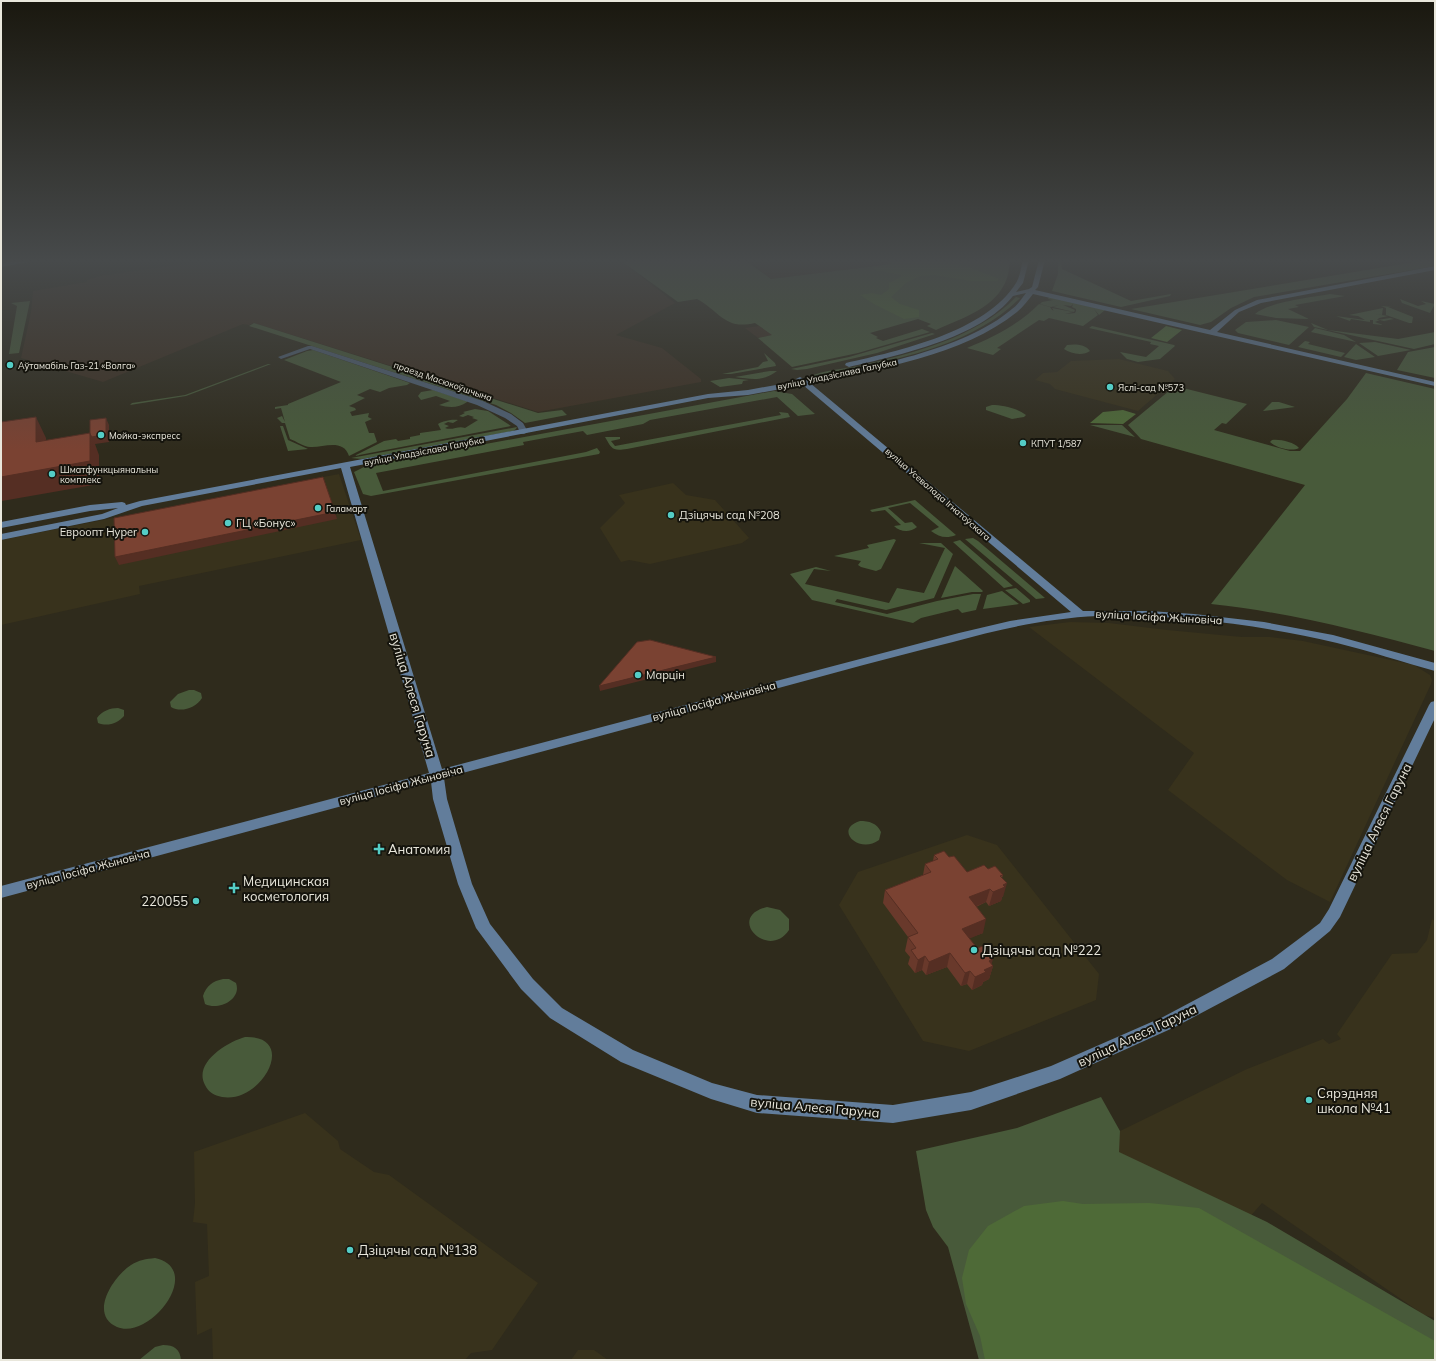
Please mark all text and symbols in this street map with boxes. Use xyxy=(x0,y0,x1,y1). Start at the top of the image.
street label: вуліца Уладзіслава Галубка xyxy=(776,356,898,393)
street label: праезд Масюкоўшчына xyxy=(392,359,494,404)
marker: Аўтамабіль Газ-21 «Волга» xyxy=(5,360,15,370)
place label: Аўтамабіль Газ-21 «Волга» xyxy=(18,360,135,372)
marker: Яслі-сад №573 xyxy=(1105,382,1115,392)
place label: Яслі-сад №573 xyxy=(1118,382,1184,393)
marker: Мойка-экспресс xyxy=(96,430,106,440)
place label: Мойка-экспресс xyxy=(109,430,181,441)
street label: вуліца Уладзіслава Галубка xyxy=(363,434,485,469)
marker: КПУТ 1/587 xyxy=(1018,438,1028,448)
place label: КПУТ 1/587 xyxy=(1031,438,1082,449)
street label: вуліца Усевалада Ігнатоўскага xyxy=(883,445,993,543)
place label: Шматфункцыянальны комплекс xyxy=(60,464,158,485)
marker: Шматфункцыянальны комплекс xyxy=(47,469,57,479)
marker: Галамарт xyxy=(313,503,323,513)
place label: Галамарт xyxy=(326,503,368,514)
place label: Дзіцячы сад №208 xyxy=(679,508,780,522)
marker: Дзіцячы сад №208 xyxy=(666,510,676,520)
place label: ГЦ «Бонус» xyxy=(236,516,296,530)
marker: ГЦ «Бонус» xyxy=(223,518,233,528)
place label: Евроопт Hyper xyxy=(60,525,137,539)
marker: Евроопт Hyper xyxy=(140,527,150,537)
street label: вуліца Іосіфа Жыновіча xyxy=(1095,607,1223,627)
street label: вуліца Алеся Гаруна xyxy=(386,631,440,759)
place label: Марцін xyxy=(646,668,685,682)
marker: Марцін xyxy=(633,670,643,680)
street label: вуліца Іосіфа Жыновіча xyxy=(651,678,777,724)
street label: вуліца Алеся Гаруна xyxy=(1343,760,1415,884)
street label: вуліца Іосіфа Жыновіча xyxy=(338,762,464,808)
place label: Анатомия xyxy=(388,841,450,857)
marker: Анатомия xyxy=(373,843,385,855)
street label: вуліца Іосіфа Жыновіча xyxy=(25,846,151,892)
place label: Медицинская косметология xyxy=(243,873,329,904)
marker: Медицинская косметология xyxy=(228,882,240,894)
place label: 220055 xyxy=(141,893,188,909)
marker: 220055 xyxy=(191,896,201,906)
place label: Дзіцячы сад №222 xyxy=(982,942,1101,958)
marker: Дзіцячы сад №222 xyxy=(969,945,979,955)
street label: вуліца Алеся Гаруна xyxy=(1075,1000,1199,1070)
place label: Сярэдняя школа №41 xyxy=(1317,1085,1391,1116)
street label: вуліца Алеся Гаруна xyxy=(750,1093,880,1121)
marker: Сярэдняя школа №41 xyxy=(1304,1095,1314,1105)
place label: Дзіцячы сад №138 xyxy=(358,1242,477,1258)
marker: Дзіцячы сад №138 xyxy=(345,1245,355,1255)

